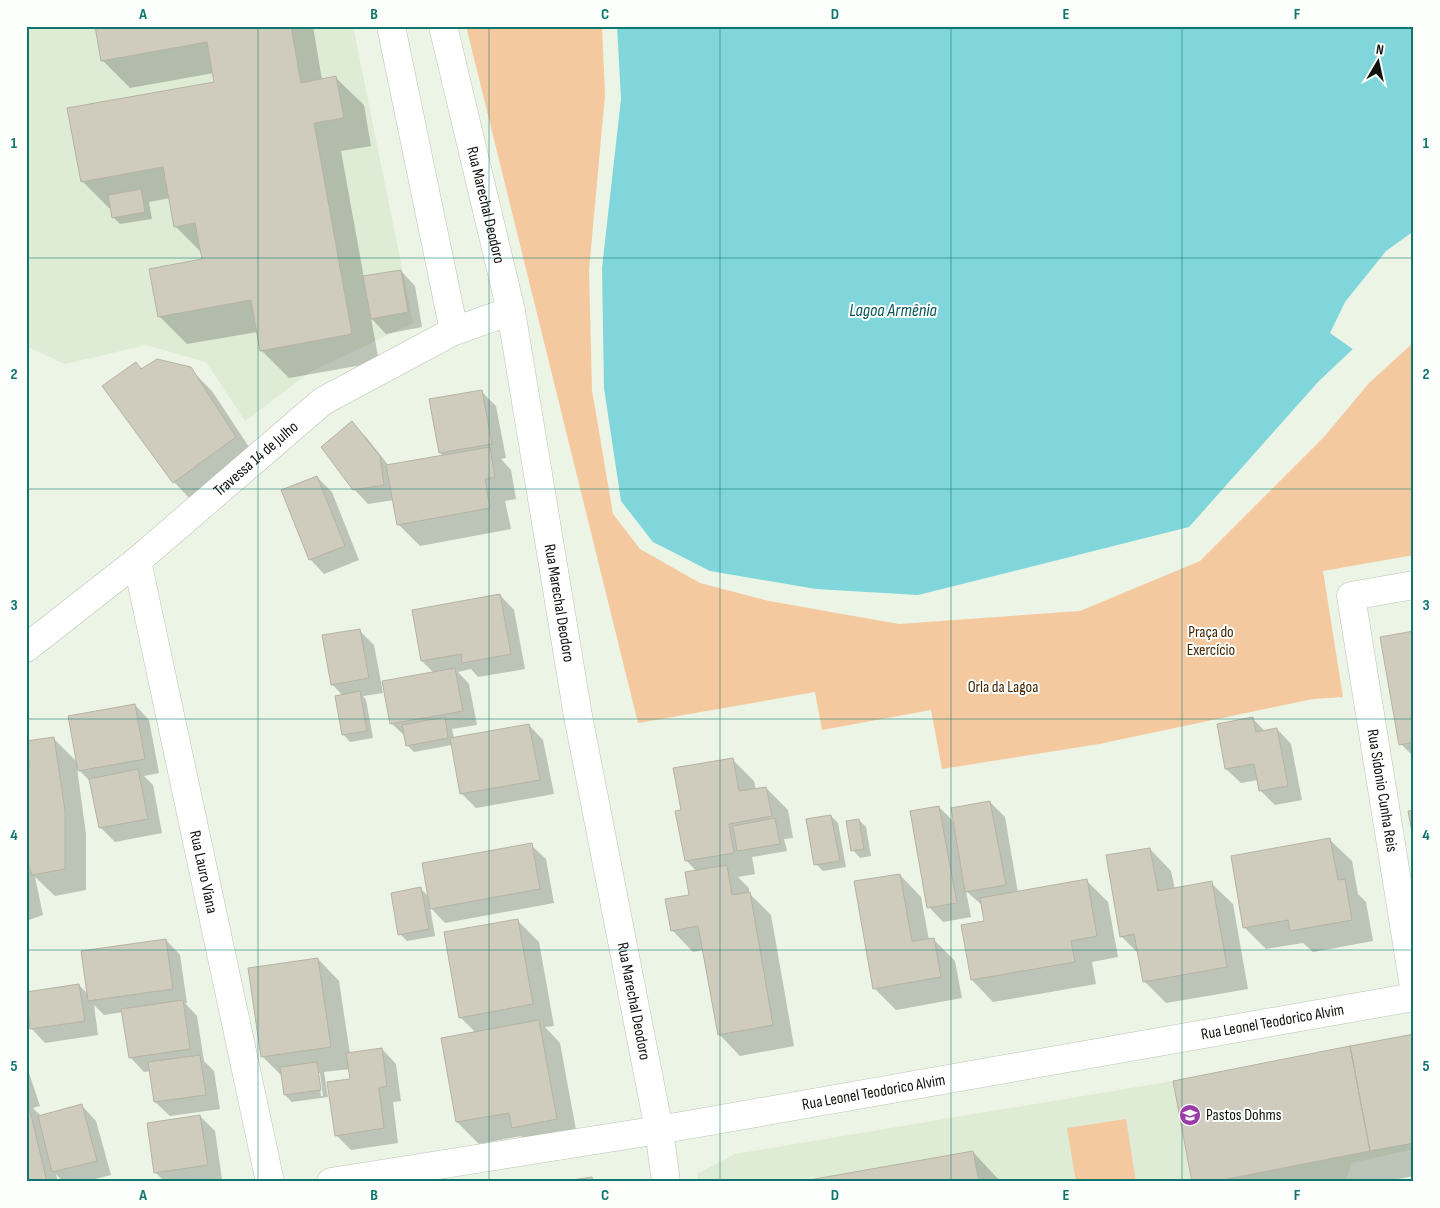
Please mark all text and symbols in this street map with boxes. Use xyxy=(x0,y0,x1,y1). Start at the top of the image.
text: A xyxy=(138,5,147,24)
text: B xyxy=(370,5,378,24)
text: C xyxy=(601,5,609,24)
text: D xyxy=(831,5,839,24)
text: E xyxy=(1063,5,1070,24)
text: F xyxy=(1294,5,1301,24)
north arrow xyxy=(1352,38,1402,88)
text: N xyxy=(1375,41,1385,59)
text: 1 xyxy=(11,134,18,153)
text: 1 xyxy=(1423,134,1430,153)
street label: Rua Marechal Deodoro xyxy=(463,145,509,265)
water label: Lagoa Armênia xyxy=(849,300,938,321)
text: 2 xyxy=(10,365,18,384)
text: 2 xyxy=(1422,365,1430,384)
street label: Travessa 14 de Julho xyxy=(210,417,302,500)
street label: Rua Marechal Deodoro xyxy=(540,543,578,664)
text: 3 xyxy=(10,596,18,615)
text: 3 xyxy=(1422,596,1430,615)
park label: Praça do Exercício xyxy=(1187,623,1235,660)
park label: Orla da Lagoa xyxy=(968,678,1038,697)
street label: Rua Sidonio Cunha Reis xyxy=(1363,728,1402,854)
text: 4 xyxy=(10,826,18,845)
text: 4 xyxy=(1422,826,1430,845)
street label: Rua Lauro Viana xyxy=(185,829,222,915)
street label: Rua Marechal Deodoro xyxy=(613,941,655,1062)
street label: Rua Leonel Teodorico Alvim xyxy=(1199,1000,1345,1044)
text: 5 xyxy=(10,1057,18,1076)
text: 5 xyxy=(1422,1057,1430,1076)
street label: Rua Leonel Teodorico Alvim xyxy=(801,1070,947,1114)
school or university icon: Pastos Dohms xyxy=(1178,1103,1202,1127)
place label: Pastos Dohms xyxy=(1206,1106,1282,1125)
text: A xyxy=(138,1186,147,1205)
text: B xyxy=(370,1186,378,1205)
text: C xyxy=(601,1186,609,1205)
text: D xyxy=(831,1186,839,1205)
text: E xyxy=(1063,1186,1070,1205)
text: F xyxy=(1294,1186,1301,1205)

